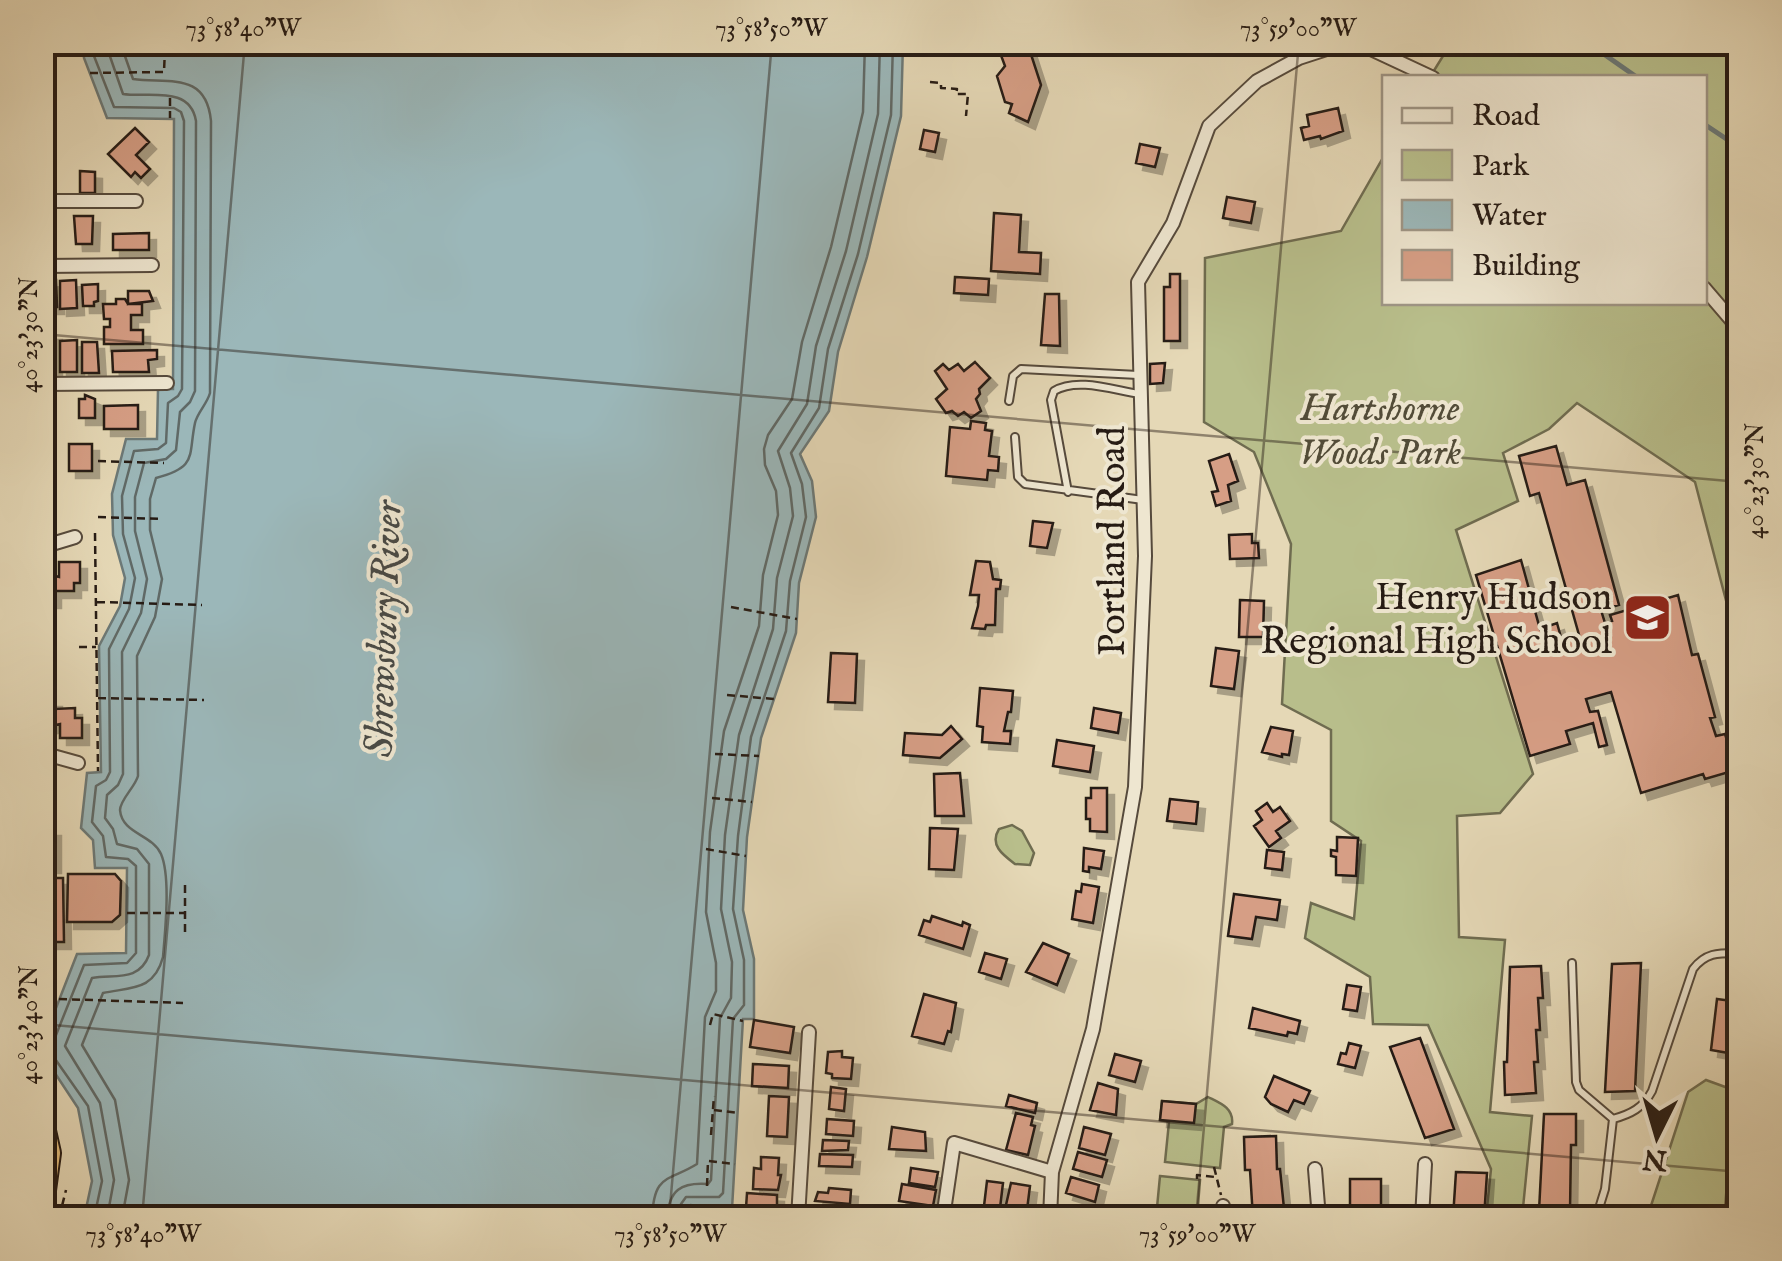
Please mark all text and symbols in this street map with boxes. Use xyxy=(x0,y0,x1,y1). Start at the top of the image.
text: 73°58'40"W xyxy=(185,13,302,45)
text: 73°58'50"W xyxy=(715,13,828,45)
text: 73°59'00"W xyxy=(1240,13,1357,45)
legend xyxy=(1382,75,1707,305)
text: Road xyxy=(1472,98,1541,136)
text: Park xyxy=(1472,148,1530,186)
text: Water xyxy=(1472,198,1547,236)
text: Building xyxy=(1472,248,1581,286)
text: 40°23'30"N xyxy=(14,277,46,393)
park label: Hartshorne Woods Park xyxy=(1299,386,1461,478)
text: 40°23'30"N xyxy=(1740,423,1772,539)
street label: Portland Road xyxy=(1090,425,1138,656)
water label: Shrewsbury River xyxy=(356,497,416,758)
place label: Henry Hudson Regional High School xyxy=(1261,575,1613,667)
school or university icon: Henry Hudson Regional High School xyxy=(1621,592,1673,644)
text: 40°23'40"N xyxy=(14,965,46,1085)
north arrow xyxy=(1607,1086,1707,1186)
text: N xyxy=(1641,1140,1670,1177)
text: 73°58'40"W xyxy=(85,1219,202,1251)
text: 73°58'50"W xyxy=(614,1219,727,1251)
text: 73°59'00"W xyxy=(1139,1219,1256,1251)

